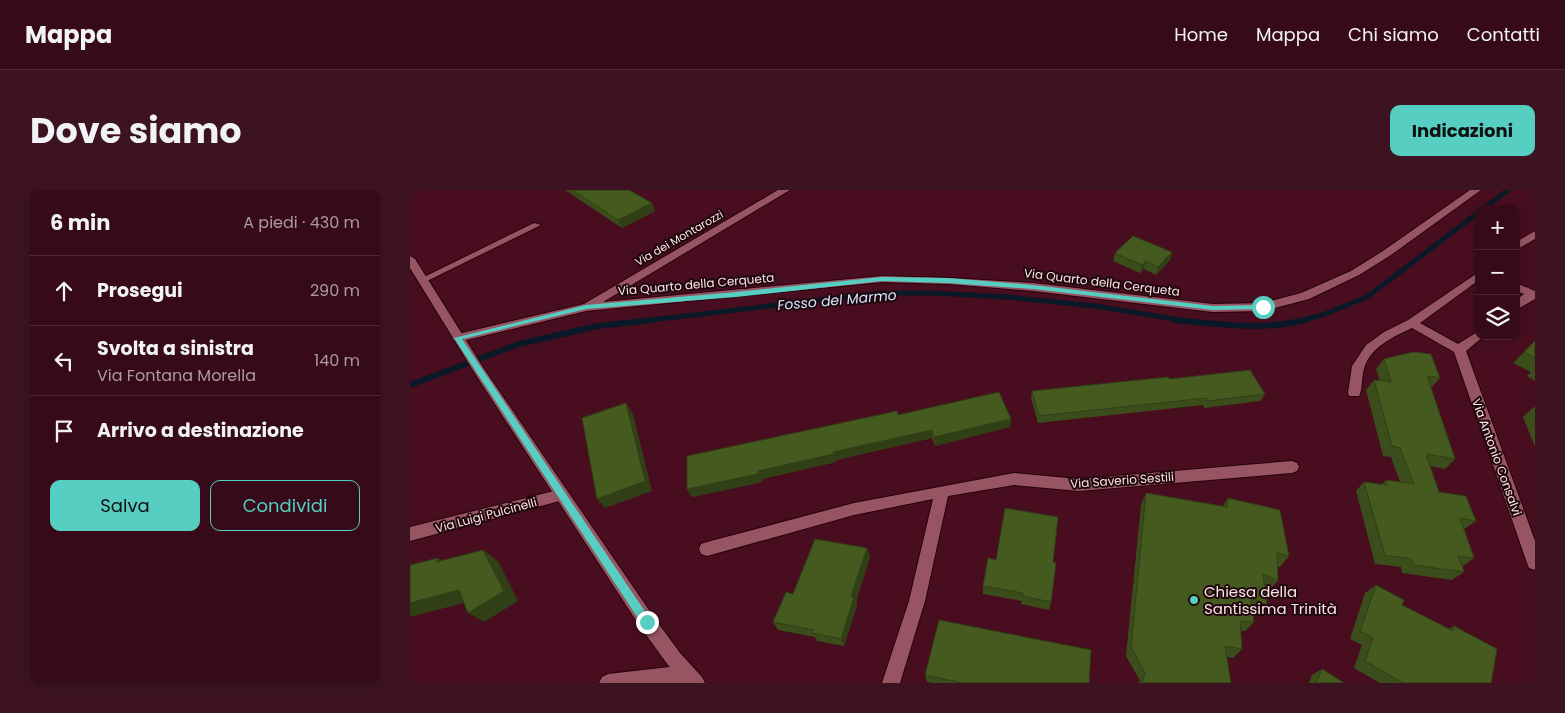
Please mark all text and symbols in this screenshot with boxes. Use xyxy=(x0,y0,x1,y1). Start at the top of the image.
text: Mappa xyxy=(25,18,112,51)
text: Home xyxy=(1174,22,1228,47)
text: Mappa xyxy=(1256,22,1320,47)
text: Chi siamo xyxy=(1348,22,1439,47)
text: Contatti xyxy=(1467,22,1540,47)
button: Indicazioni xyxy=(1390,105,1535,156)
text: Dove siamo xyxy=(30,106,242,155)
map controls xyxy=(1475,205,1520,340)
button: + xyxy=(1475,205,1520,250)
street label: Via dei Montarozzi xyxy=(632,206,726,270)
text: 6 min xyxy=(50,208,110,237)
text: A piedi · 430 m xyxy=(243,211,360,234)
button: − xyxy=(1475,250,1520,295)
street label: Via Quarto della Cerqueta xyxy=(1023,264,1181,300)
street label: Via Quarto della Cerqueta xyxy=(617,269,775,299)
icon: ahead xyxy=(50,277,78,305)
text: Prosegui xyxy=(97,277,183,304)
text: 290 m xyxy=(310,279,360,302)
water label: Fosso del Marmo xyxy=(777,285,897,315)
button: layers xyxy=(1475,295,1520,340)
route start xyxy=(1252,296,1275,319)
text: Svolta a sinistra xyxy=(97,335,254,362)
icon: left xyxy=(50,347,78,375)
text: 140 m xyxy=(314,349,360,372)
text: Via Fontana Morella xyxy=(97,364,256,387)
street label: Via Antonio Consalvi xyxy=(1468,396,1526,518)
icon: arrive xyxy=(50,417,78,445)
text: Arrivo a destinazione xyxy=(97,417,304,444)
street label: Via Saverio Sestili xyxy=(1070,468,1175,492)
button: Salva xyxy=(50,480,200,531)
button: Condividi xyxy=(210,480,360,531)
street label: Via Luigi Pulcinelli xyxy=(433,493,539,537)
place label: Chiesa della Santissima Trinità xyxy=(1204,581,1337,619)
marker: Chiesa della Santissima Trinità xyxy=(1188,594,1200,606)
route end xyxy=(636,611,659,634)

